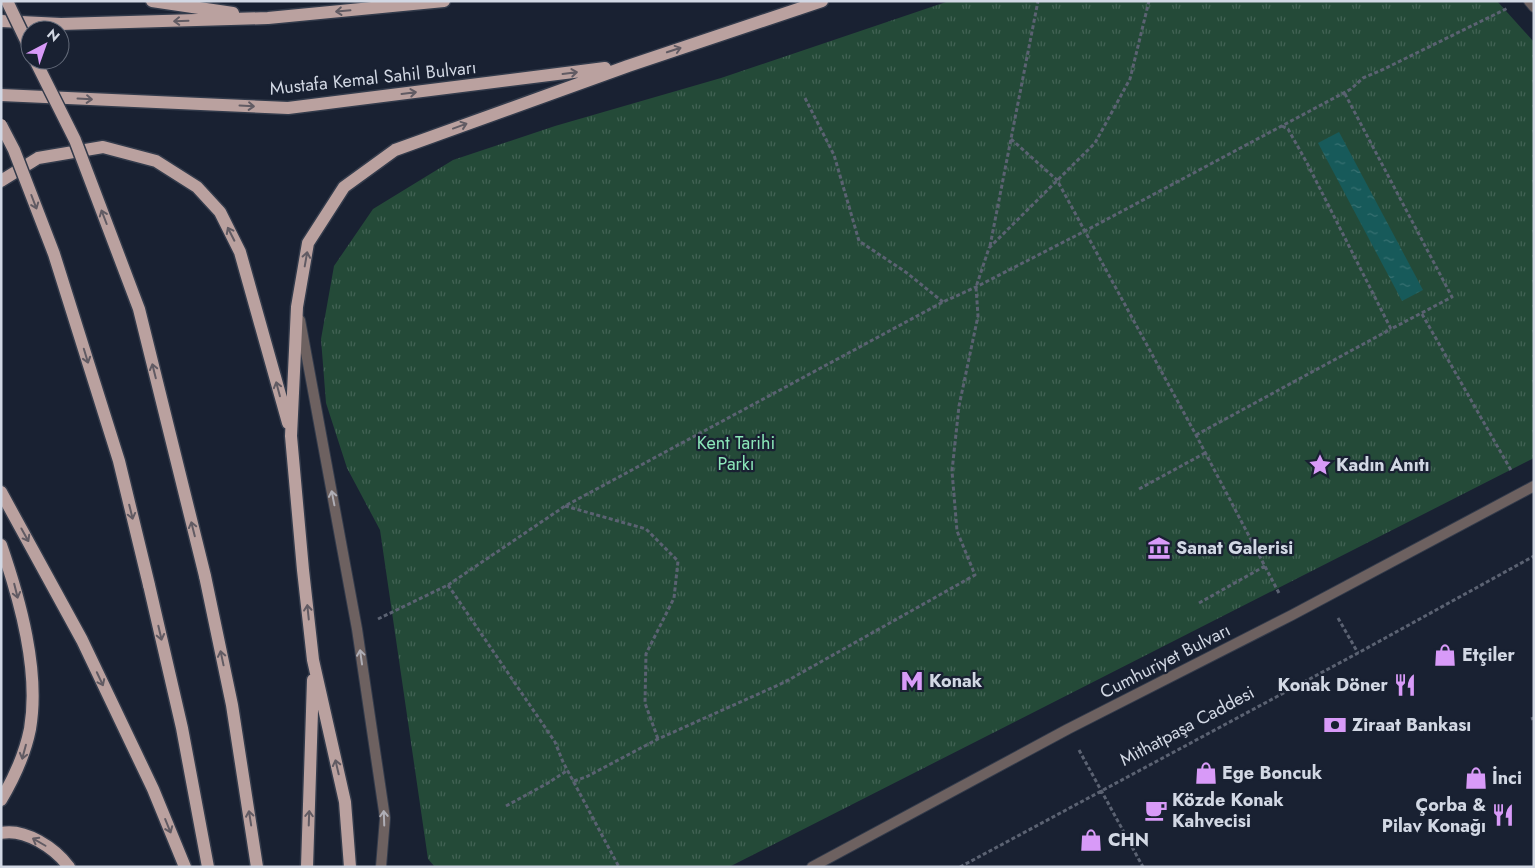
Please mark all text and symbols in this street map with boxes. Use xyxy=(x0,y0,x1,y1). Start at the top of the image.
one-way arrow xyxy=(335,6,351,16)
one-way arrow xyxy=(173,16,189,25)
north arrow xyxy=(20,20,70,70)
text: N xyxy=(43,24,64,46)
one-way arrow xyxy=(666,45,682,55)
street label: Mustafa Kemal Sahil Bulvarı xyxy=(268,54,478,102)
one-way arrow xyxy=(562,68,578,78)
one-way arrow xyxy=(400,88,416,98)
one-way arrow xyxy=(77,94,93,103)
one-way arrow xyxy=(239,102,255,111)
one-way arrow xyxy=(452,121,468,130)
one-way arrow xyxy=(30,194,39,209)
one-way arrow xyxy=(99,210,108,225)
one-way arrow xyxy=(226,226,236,241)
one-way arrow xyxy=(301,251,311,267)
one-way arrow xyxy=(82,348,91,364)
one-way arrow xyxy=(149,363,158,379)
one-way arrow xyxy=(273,381,283,397)
park label: Kent Tarihi Parkı xyxy=(697,430,775,477)
place icon: Kadın Anıtı xyxy=(1307,452,1333,478)
place label: Kadın Anıtı xyxy=(1336,452,1429,478)
one-way arrow xyxy=(327,490,337,506)
one-way arrow xyxy=(127,504,136,520)
one-way arrow xyxy=(188,521,197,537)
one-way arrow xyxy=(20,527,30,542)
museum icon: Sanat Galerisi xyxy=(1146,535,1172,561)
place label: Sanat Galerisi xyxy=(1176,535,1293,561)
one-way arrow xyxy=(12,583,21,599)
one-way arrow xyxy=(303,604,313,620)
street label: Cumhuriyet Bulvarı xyxy=(1095,617,1235,705)
one-way arrow xyxy=(156,624,165,640)
shop icon: Etçiler xyxy=(1432,642,1458,668)
place label: Etçiler xyxy=(1462,642,1516,668)
one-way arrow xyxy=(356,650,366,666)
one-way arrow xyxy=(217,651,227,667)
metro station icon: Konak xyxy=(899,668,925,694)
place label: Konak xyxy=(929,668,983,694)
one-way arrow xyxy=(95,671,105,686)
place label: Konak Döner xyxy=(1278,672,1389,698)
restaurant icon: Konak Döner xyxy=(1392,672,1418,698)
street label: Mithatpaşa Caddesi xyxy=(1115,680,1259,772)
bank icon: Ziraat Bankası xyxy=(1322,712,1348,738)
place label: Ziraat Bankası xyxy=(1352,712,1471,738)
one-way arrow xyxy=(18,743,28,759)
one-way arrow xyxy=(332,759,342,775)
shop icon: Ege Boncuk xyxy=(1193,760,1219,786)
place label: Ege Boncuk xyxy=(1222,760,1323,786)
shop icon: İnci xyxy=(1463,765,1489,791)
place label: İnci xyxy=(1492,765,1522,791)
place label: Közde Konak Kahvecisi xyxy=(1172,787,1284,834)
place label: Çorba & Pilav Konağı xyxy=(1382,792,1486,839)
cafe icon: Közde Konak Kahvecisi xyxy=(1143,797,1169,823)
restaurant icon: Çorba & Pilav Konağı xyxy=(1490,802,1516,828)
one-way arrow xyxy=(304,810,313,826)
one-way arrow xyxy=(244,811,254,827)
one-way arrow xyxy=(379,811,389,827)
one-way arrow xyxy=(164,818,174,833)
shop icon: CHN xyxy=(1078,827,1104,853)
place label: CHN xyxy=(1108,827,1149,853)
one-way arrow xyxy=(31,837,46,847)

